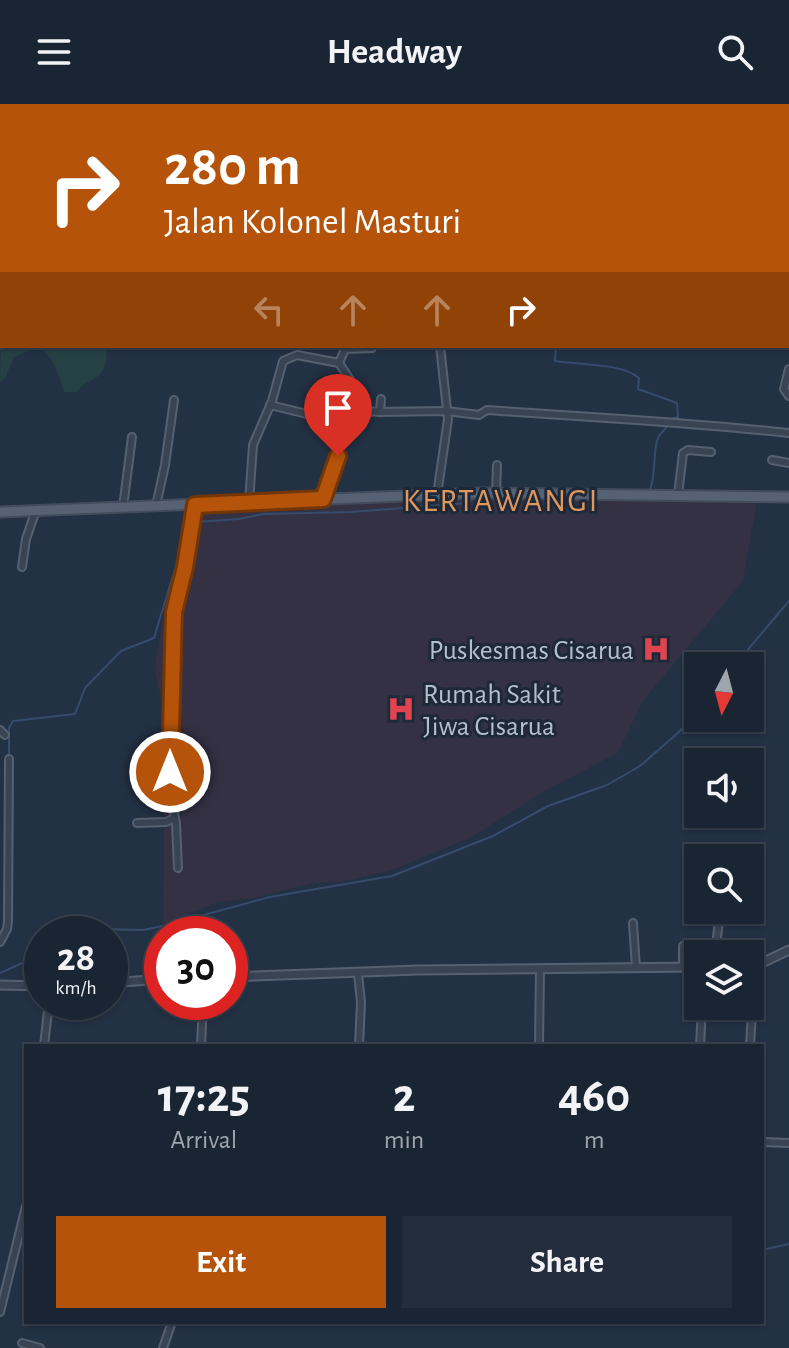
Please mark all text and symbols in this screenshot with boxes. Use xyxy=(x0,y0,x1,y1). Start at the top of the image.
icon: menu xyxy=(32,30,76,74)
icon: search xyxy=(713,30,757,74)
text: Headway xyxy=(327,34,462,70)
icon: right xyxy=(32,136,136,240)
text: 280 m xyxy=(164,139,301,195)
text: Jalan Kolonel Masturi xyxy=(164,204,461,240)
icon: left xyxy=(247,288,291,332)
icon: ahead xyxy=(331,288,375,332)
icon: ahead xyxy=(415,288,459,332)
icon: right xyxy=(499,288,543,332)
pin xyxy=(304,374,372,456)
icon: arrive xyxy=(316,386,360,430)
district label: KERTAWANGI xyxy=(403,485,599,517)
hospital icon: Puskesmas Cisarua xyxy=(641,634,671,664)
place label: Puskesmas Cisarua xyxy=(429,637,634,665)
north arrow xyxy=(684,652,764,732)
map controls xyxy=(684,652,764,1020)
place label: Rumah Sakit Jiwa Cisarua xyxy=(423,681,561,741)
hospital icon: Rumah Sakit Jiwa Cisarua xyxy=(386,694,416,724)
position arrow xyxy=(128,730,212,814)
button: sound xyxy=(684,748,764,828)
button: search xyxy=(684,844,764,924)
speed limit sign: 30 xyxy=(144,916,248,1020)
text: 28 xyxy=(57,938,95,978)
button: layers xyxy=(684,940,764,1020)
text: km/h xyxy=(55,978,97,998)
text: 17:25 xyxy=(158,1073,250,1121)
text: 2 xyxy=(393,1073,415,1121)
text: 460 xyxy=(558,1073,630,1121)
text: Arrival xyxy=(170,1127,237,1153)
text: min xyxy=(384,1127,424,1153)
text: m xyxy=(584,1127,605,1153)
button: Exit xyxy=(56,1216,386,1308)
button: Share xyxy=(402,1216,732,1308)

